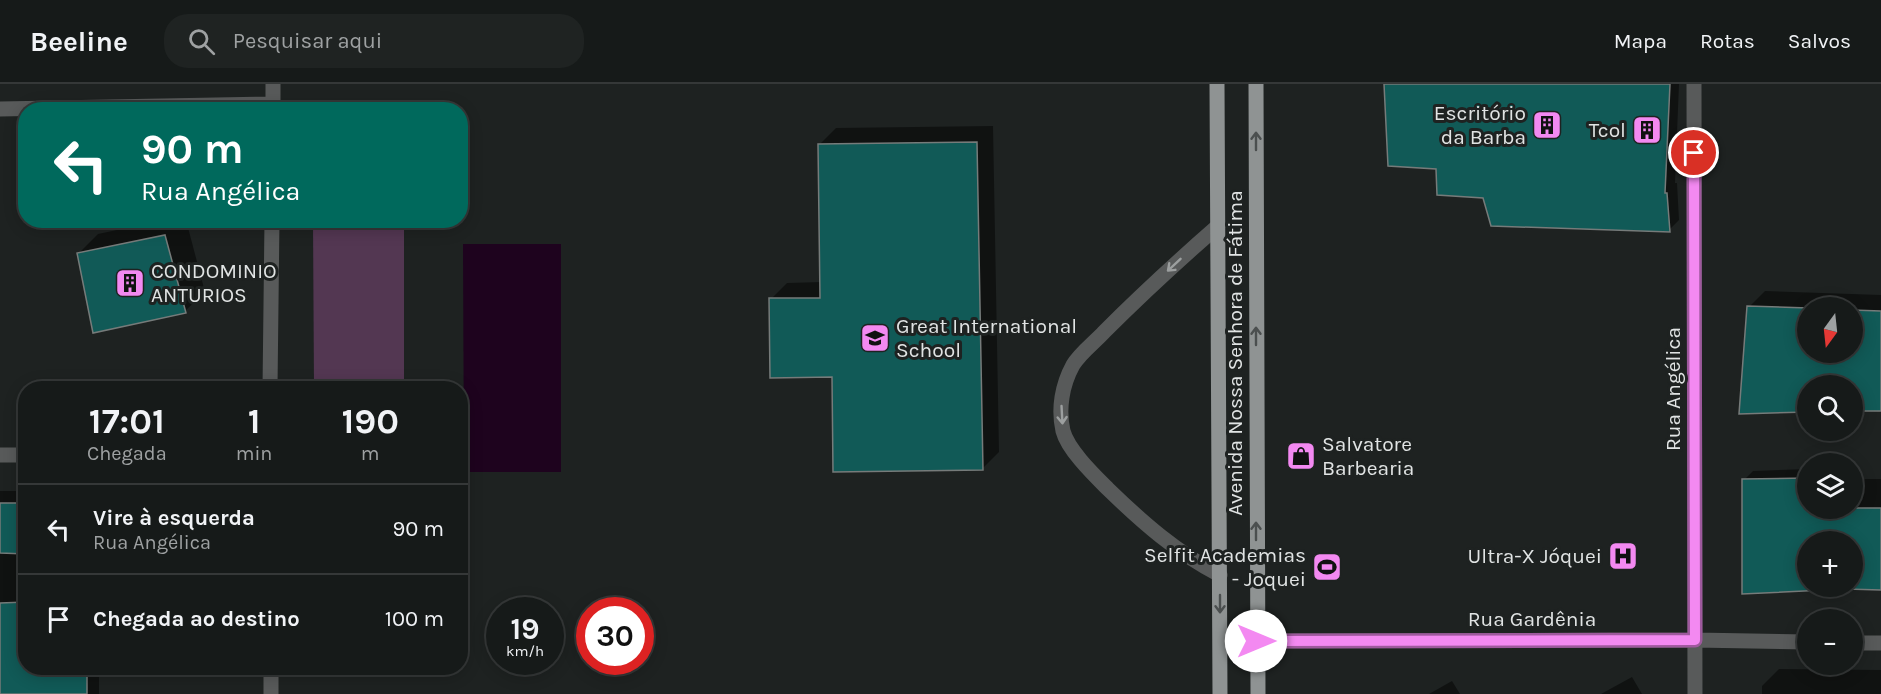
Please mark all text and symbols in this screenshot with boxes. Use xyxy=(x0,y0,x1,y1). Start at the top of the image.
search box xyxy=(164,14,584,68)
text: Beeline xyxy=(30,25,128,58)
icon: search xyxy=(185,25,218,58)
text: Pesquisar aqui xyxy=(233,28,382,54)
text: Mapa xyxy=(1614,29,1667,53)
text: Rotas xyxy=(1700,29,1755,53)
text: Salvos xyxy=(1788,29,1851,53)
place label: Escritório da Barba xyxy=(1434,101,1526,149)
building icon: Escritório da Barba xyxy=(1531,109,1563,141)
building icon: Tcol xyxy=(1631,114,1663,146)
place label: Tcol xyxy=(1589,118,1626,142)
text: 90 m xyxy=(141,124,244,174)
icon: left xyxy=(42,126,120,204)
pin xyxy=(1668,127,1719,178)
one-way arrow xyxy=(1250,131,1262,151)
icon: arrive xyxy=(1677,136,1710,169)
text: Rua Angélica xyxy=(141,175,300,207)
street label: Avenida Nossa Senhora de Fátima xyxy=(1223,190,1247,516)
one-way arrow xyxy=(1167,258,1182,272)
place label: CONDOMINIO ANTURIOS xyxy=(151,259,277,307)
building icon: CONDOMINIO ANTURIOS xyxy=(114,267,146,299)
north arrow xyxy=(1797,297,1863,363)
map controls xyxy=(1797,297,1863,675)
place label: Great International School xyxy=(896,314,1077,362)
school or university icon: Great International School xyxy=(859,322,891,354)
one-way arrow xyxy=(1250,326,1262,346)
street label: Rua Angélica xyxy=(1661,327,1685,451)
button: search xyxy=(1797,375,1863,441)
text: 17:01 xyxy=(89,400,165,442)
text: 1 xyxy=(248,400,261,442)
text: 190 xyxy=(341,400,399,442)
one-way arrow xyxy=(1057,405,1068,425)
place label: Salvatore Barbearia xyxy=(1322,432,1414,480)
shop icon: Salvatore Barbearia xyxy=(1285,440,1317,472)
text: Chegada xyxy=(87,442,167,465)
text: min xyxy=(236,442,272,465)
text: m xyxy=(361,442,380,465)
button: layers xyxy=(1797,453,1863,519)
text: Vire à esquerda xyxy=(93,505,255,531)
icon: left xyxy=(42,513,75,546)
text: 90 m xyxy=(392,516,444,542)
one-way arrow xyxy=(1250,521,1262,541)
text: Rua Angélica xyxy=(93,531,211,554)
button: + xyxy=(1797,531,1863,597)
hospital icon: Ultra-X Jóquei xyxy=(1607,540,1639,572)
place label: Selfit Academias - Joquei xyxy=(1144,543,1306,591)
place label: Ultra-X Jóquei xyxy=(1468,544,1602,568)
sports icon: Selfit Academias - Joquei xyxy=(1311,551,1343,583)
one-way arrow xyxy=(1214,594,1226,614)
speed limit sign: 30 xyxy=(576,597,654,675)
icon: arrive xyxy=(42,603,75,636)
text: Chegada ao destino xyxy=(93,606,300,632)
text: 100 m xyxy=(385,606,444,632)
street label: Rua Gardênia xyxy=(1468,607,1596,631)
position arrow xyxy=(1224,609,1288,673)
button: − xyxy=(1797,609,1863,675)
text: 19 xyxy=(510,611,539,647)
text: km/h xyxy=(506,642,544,660)

